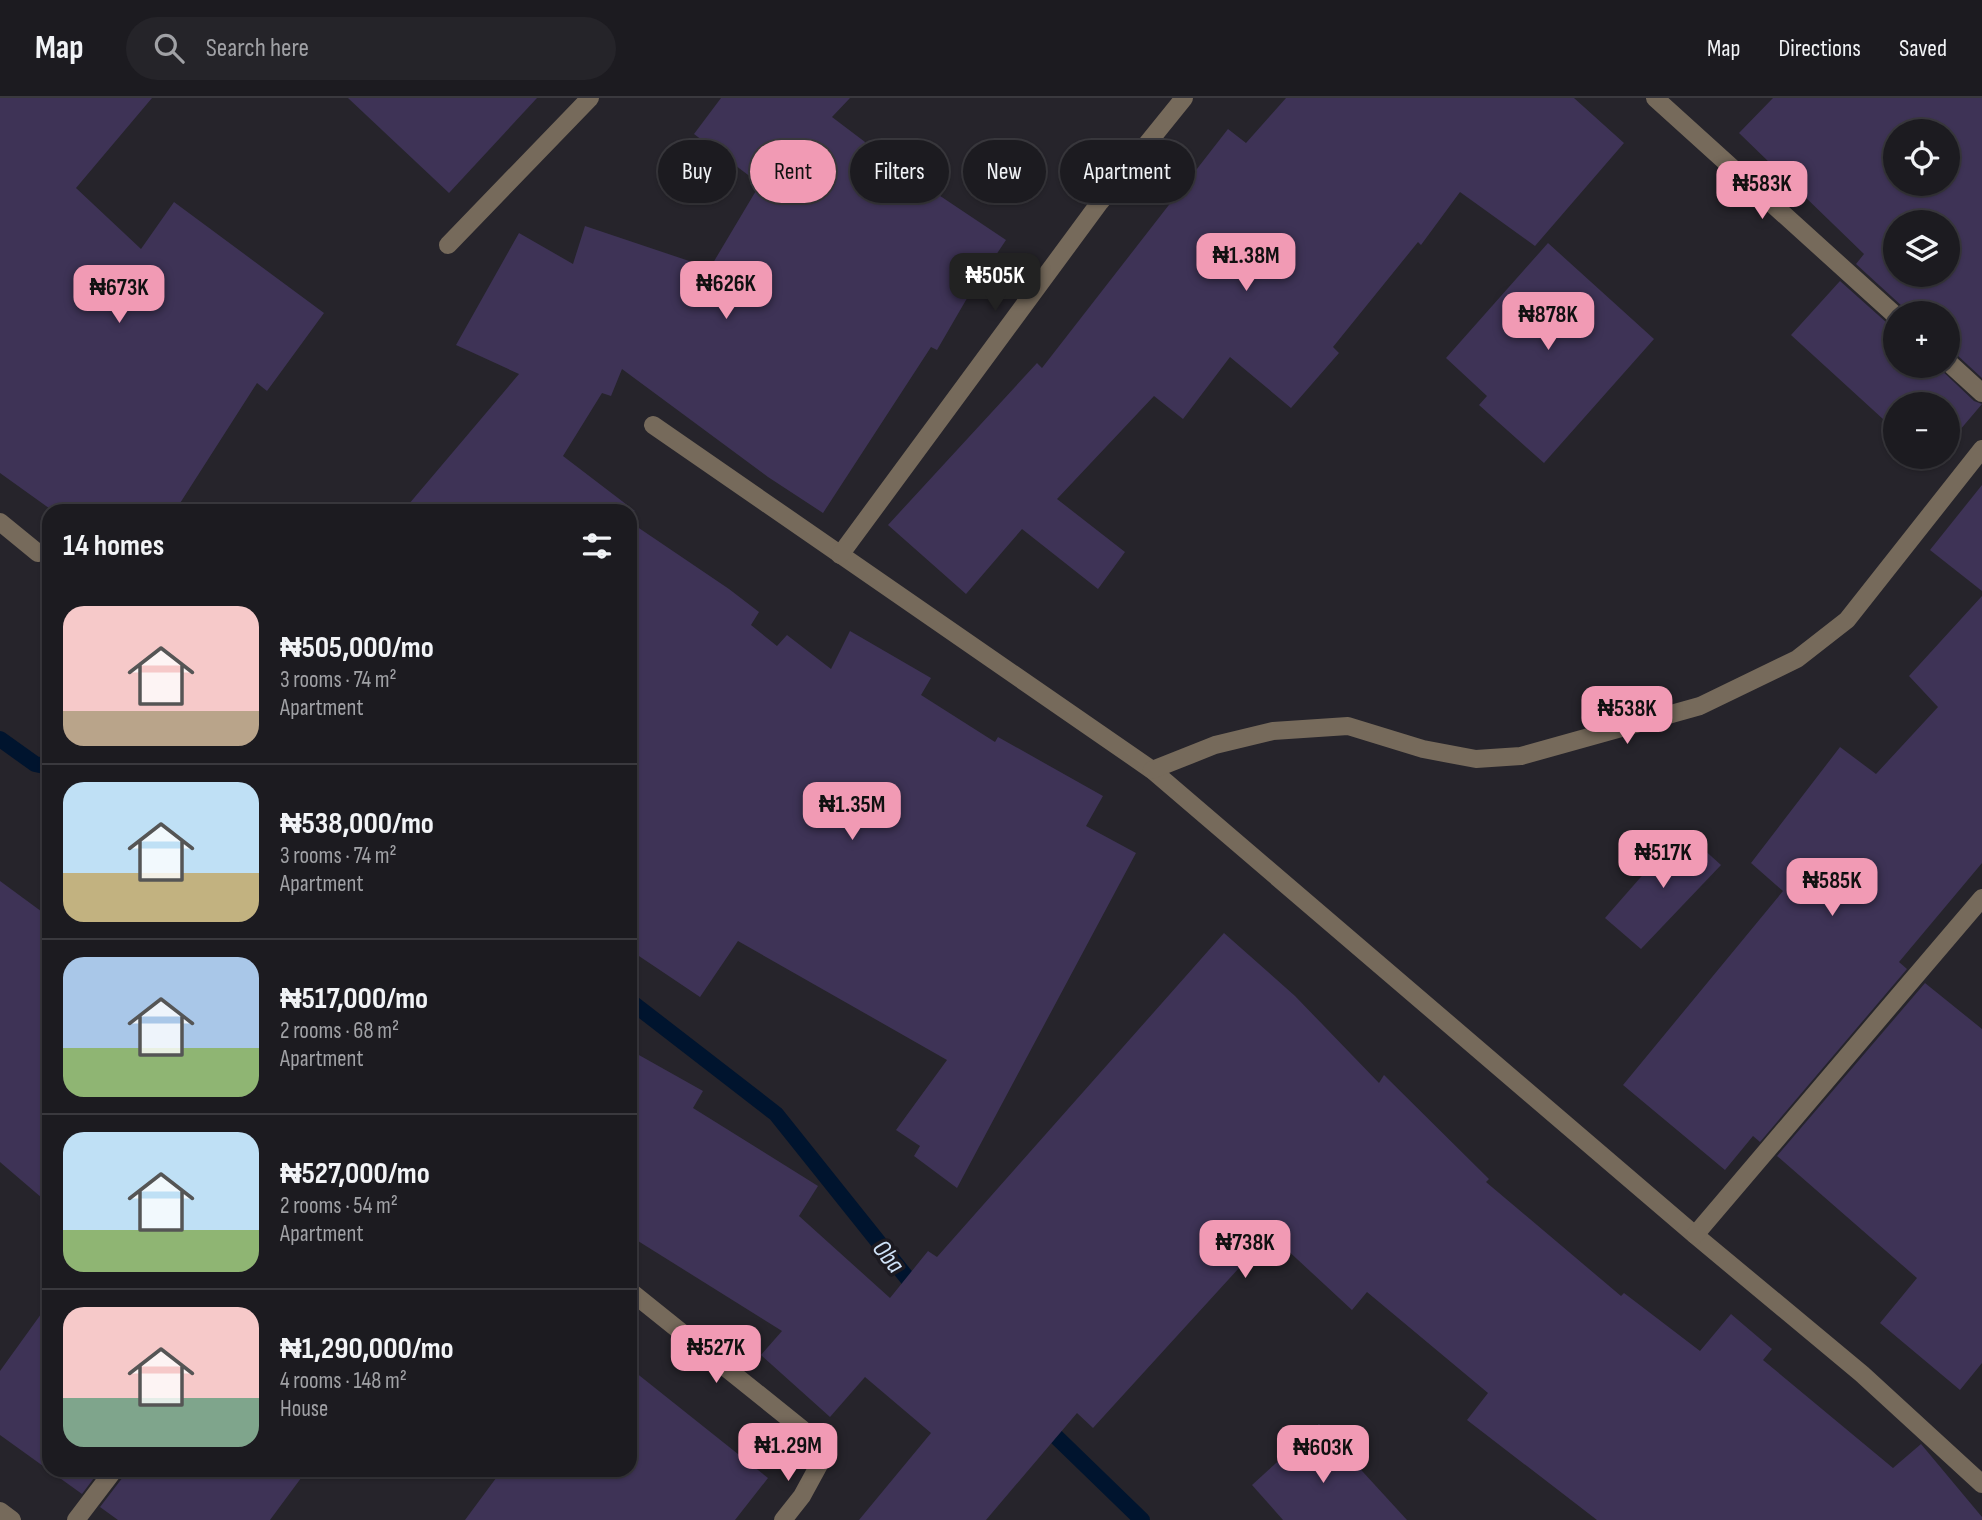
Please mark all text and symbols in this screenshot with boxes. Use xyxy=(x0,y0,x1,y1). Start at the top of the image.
search box xyxy=(126,17,616,80)
text: Map xyxy=(35,28,84,68)
icon: search xyxy=(150,29,188,67)
text: Search here xyxy=(206,33,309,64)
text: Map xyxy=(1707,34,1740,63)
text: Directions xyxy=(1778,34,1861,63)
text: Saved xyxy=(1899,34,1947,63)
map controls xyxy=(1883,119,1960,469)
button: locate xyxy=(1883,119,1960,196)
chip: Buy xyxy=(658,140,736,203)
chip: Rent xyxy=(750,140,836,203)
chip: Filters xyxy=(850,140,949,203)
chip: New xyxy=(963,140,1046,203)
chip: Apartment xyxy=(1060,140,1195,203)
pin: ₦583K xyxy=(1713,162,1811,221)
text: ₦583K xyxy=(1732,170,1792,198)
button: layers xyxy=(1883,210,1960,287)
pin: ₦1.38M xyxy=(1189,234,1303,293)
text: ₦1.38M xyxy=(1212,242,1280,270)
pin: ₦505K xyxy=(946,254,1044,313)
pin: ₦626K xyxy=(677,262,775,321)
text: ₦505K xyxy=(965,262,1025,290)
pin: ₦673K xyxy=(70,266,168,325)
text: ₦626K xyxy=(696,270,756,298)
text: ₦673K xyxy=(89,274,149,302)
pin: ₦878K xyxy=(1499,292,1597,352)
text: ₦878K xyxy=(1518,301,1578,329)
button: + xyxy=(1883,301,1960,378)
button: − xyxy=(1883,392,1960,469)
icon: filters xyxy=(578,527,616,565)
text: 14 homes xyxy=(63,528,164,564)
text: ₦505,000/mo xyxy=(280,630,434,666)
icon: home xyxy=(119,634,203,718)
text: 3 rooms · 74 m² xyxy=(280,666,397,694)
pin: ₦538K xyxy=(1578,686,1676,746)
text: Apartment xyxy=(280,694,364,722)
text: ₦538K xyxy=(1597,695,1657,723)
pin: ₦1.35M xyxy=(795,782,909,842)
text: ₦1.35M xyxy=(819,791,885,819)
text: ₦538,000/mo xyxy=(280,806,434,842)
icon: home xyxy=(119,810,203,894)
pin: ₦517K xyxy=(1614,830,1712,890)
text: ₦517K xyxy=(1634,839,1692,867)
text: 3 rooms · 74 m² xyxy=(280,842,397,870)
pin: ₦585K xyxy=(1783,858,1881,918)
text: ₦585K xyxy=(1802,867,1862,895)
text: Apartment xyxy=(280,870,364,898)
text: ₦517,000/mo xyxy=(280,981,428,1017)
icon: home xyxy=(119,985,203,1069)
text: 2 rooms · 68 m² xyxy=(280,1017,399,1045)
text: Apartment xyxy=(280,1045,364,1073)
text: ₦527,000/mo xyxy=(280,1156,430,1192)
icon: home xyxy=(119,1160,203,1244)
text: 2 rooms · 54 m² xyxy=(280,1192,398,1220)
text: Apartment xyxy=(280,1220,364,1248)
pin: ₦738K xyxy=(1196,1220,1294,1280)
text: ₦738K xyxy=(1215,1229,1275,1257)
water label: Oba xyxy=(865,1234,911,1280)
pin: ₦527K xyxy=(667,1326,765,1385)
text: ₦1,290,000/mo xyxy=(280,1331,454,1367)
text: ₦527K xyxy=(687,1334,745,1362)
icon: home xyxy=(119,1335,203,1419)
text: 4 rooms · 148 m² xyxy=(280,1367,407,1395)
text: House xyxy=(280,1395,328,1423)
pin: ₦1.29M xyxy=(731,1424,845,1483)
pin: ₦603K xyxy=(1274,1426,1372,1485)
text: ₦1.29M xyxy=(754,1432,822,1460)
text: ₦603K xyxy=(1293,1434,1353,1462)

